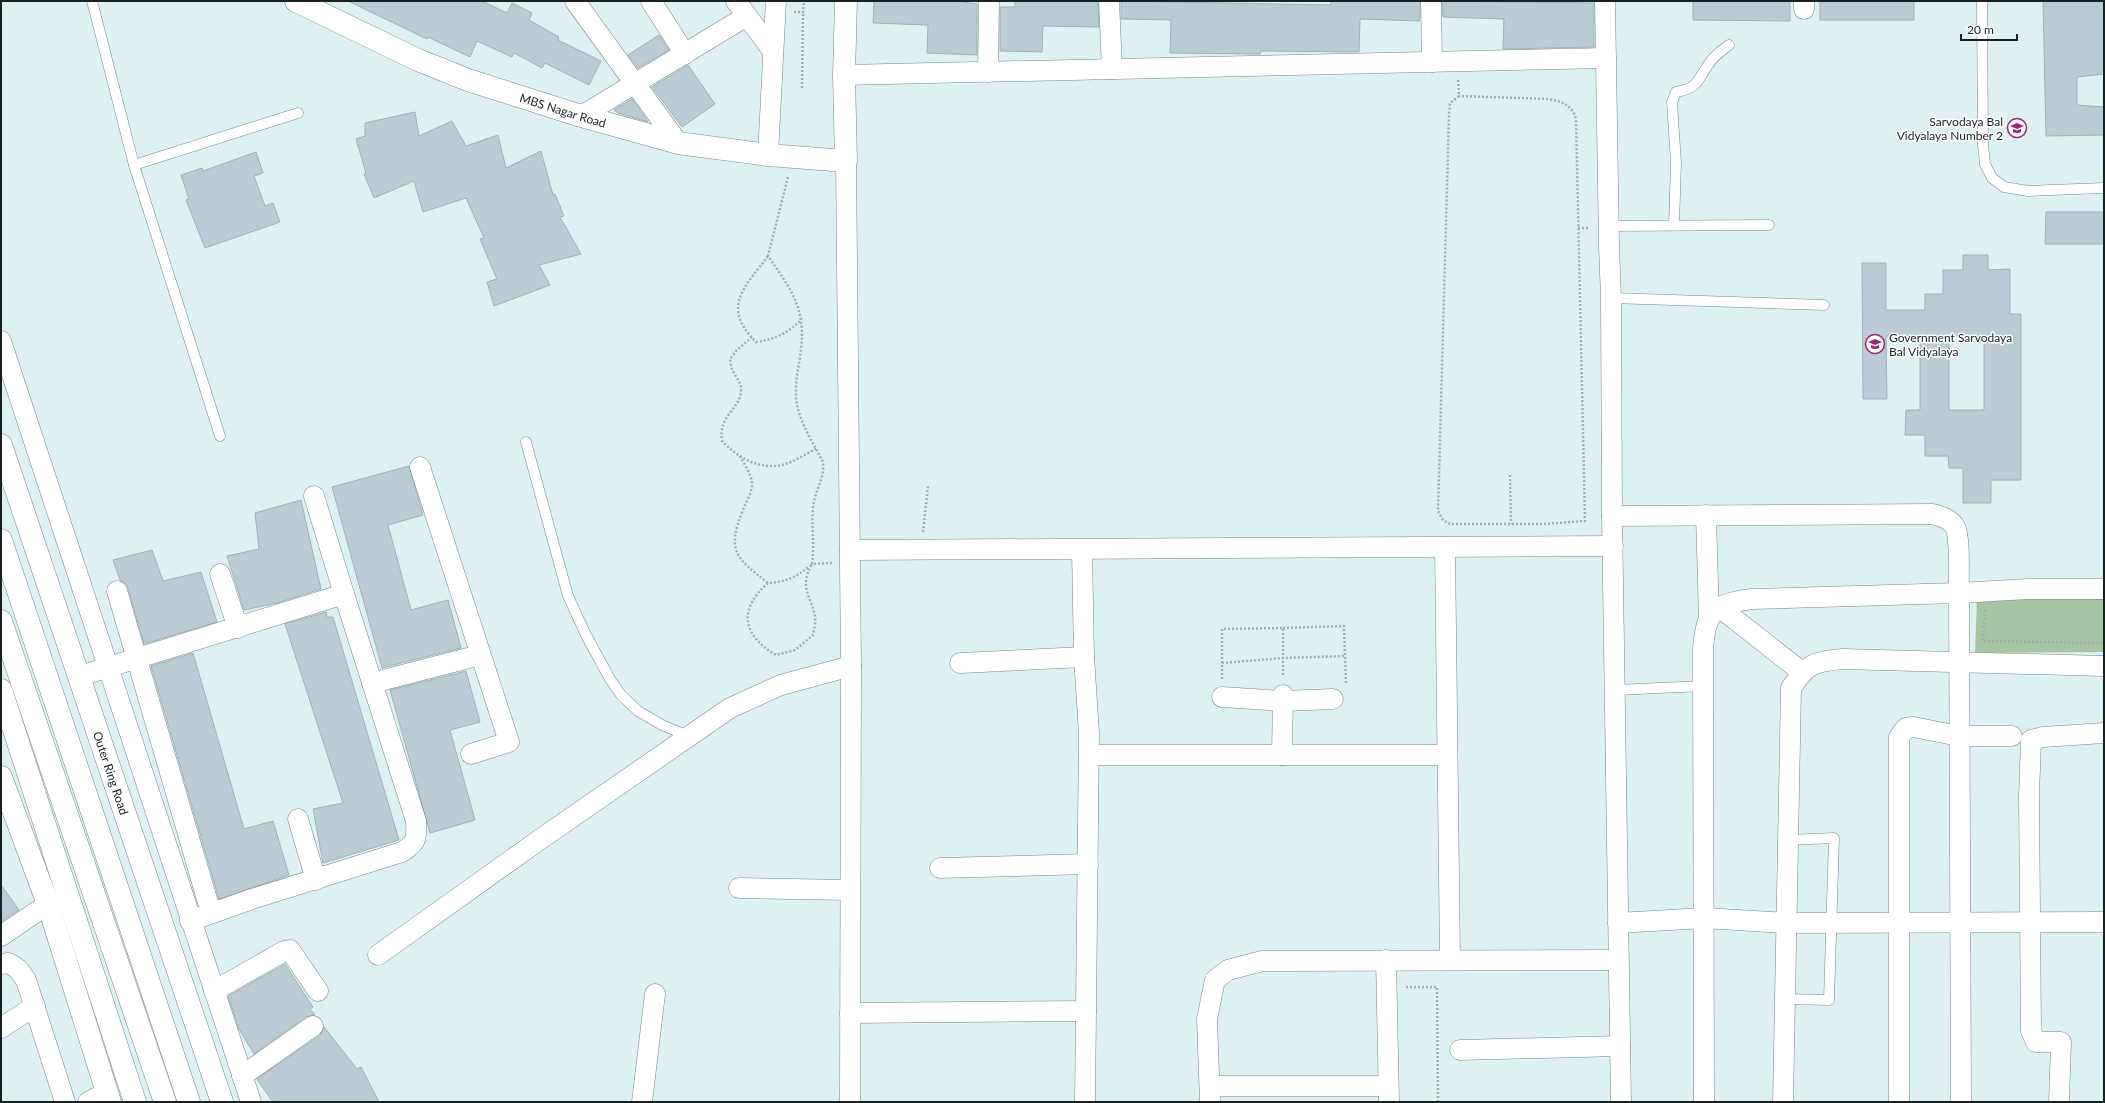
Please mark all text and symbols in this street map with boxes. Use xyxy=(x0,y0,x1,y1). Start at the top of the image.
scale bar xyxy=(1961,16,2017,42)
text: 20 m xyxy=(1967,22,1994,37)
street label: MBS Nagar Road xyxy=(518,90,608,130)
place label: Sarvodaya Bal Vidyalaya Number 2 xyxy=(1897,114,2003,143)
school or university icon: Sarvodaya Bal Vidyalaya Number 2 xyxy=(2006,117,2028,139)
place label: Government Sarvodaya Bal Vidyalaya xyxy=(1889,330,2012,359)
school or university icon: Government Sarvodaya Bal Vidyalaya xyxy=(1864,333,1886,355)
street label: Outer Ring Road xyxy=(90,729,132,817)

